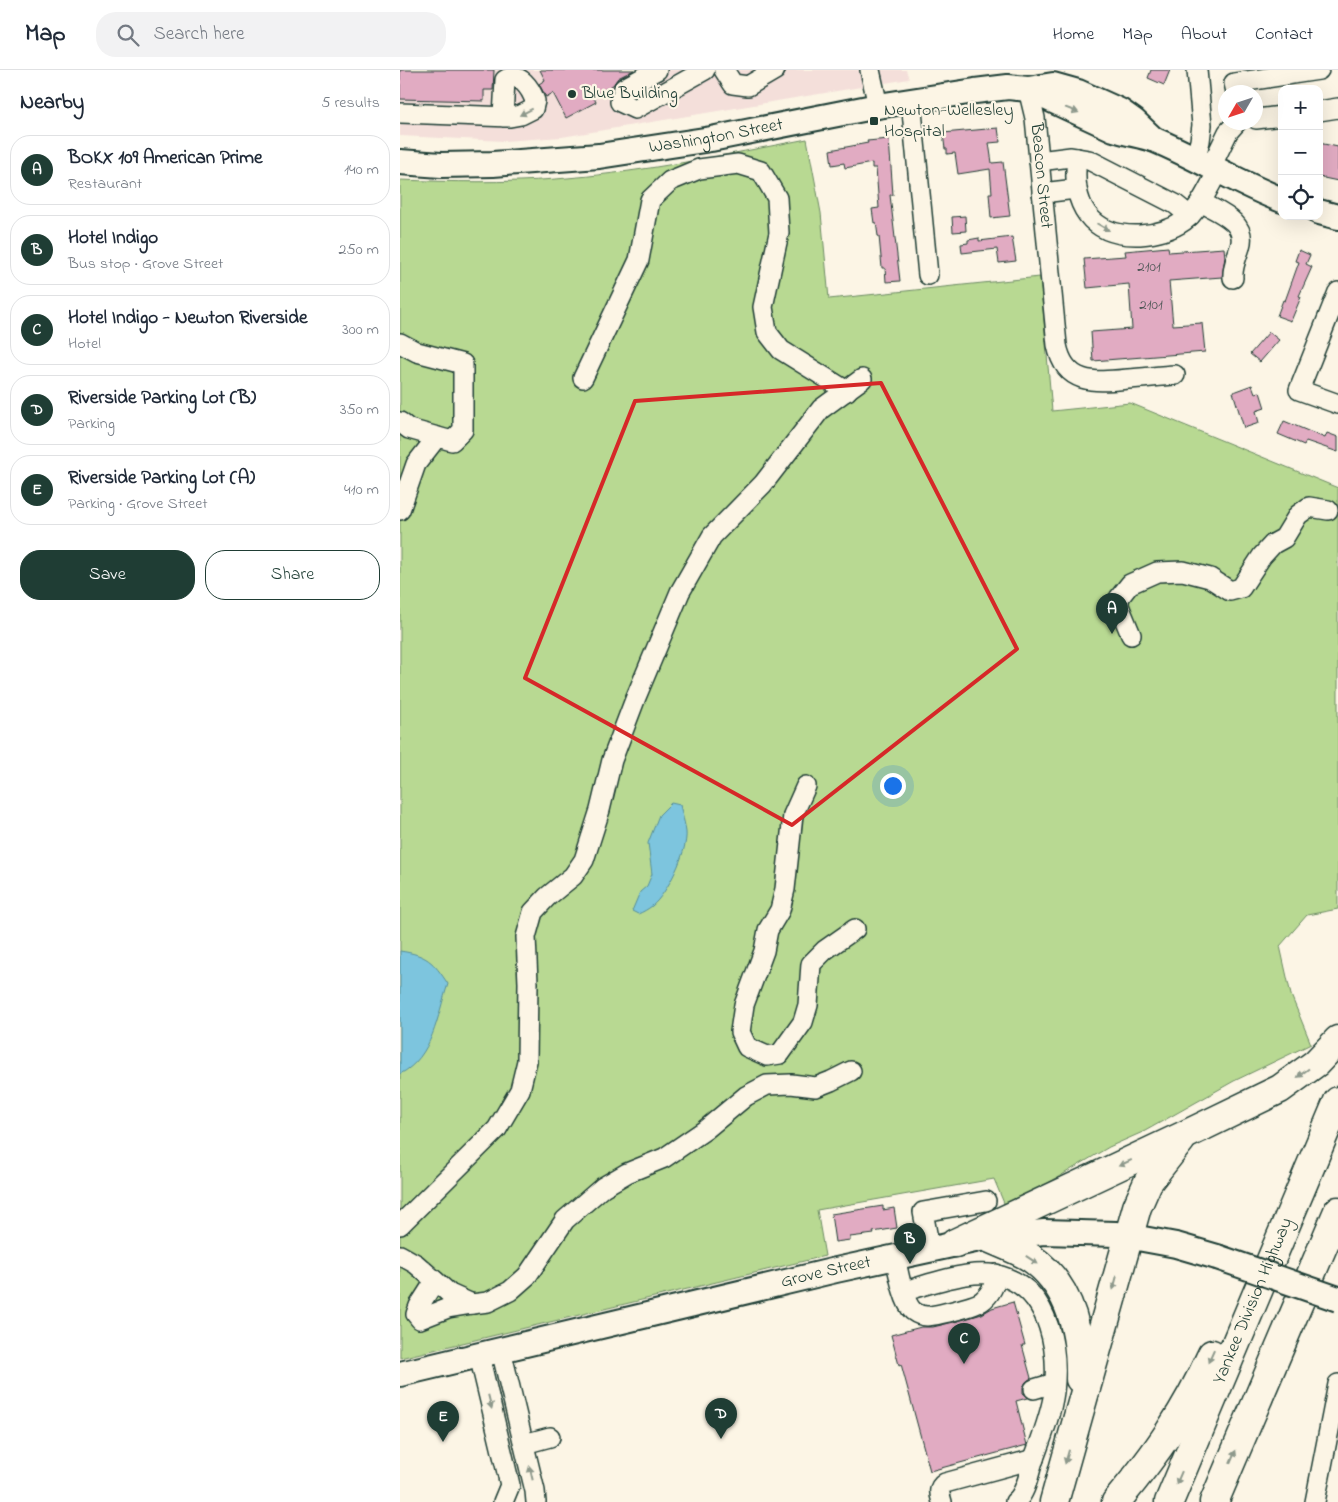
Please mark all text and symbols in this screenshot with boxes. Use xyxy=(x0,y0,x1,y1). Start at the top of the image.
search box xyxy=(96,12,446,57)
text: Map xyxy=(25,17,66,52)
icon: search xyxy=(114,21,142,49)
text: Search here xyxy=(154,21,245,48)
text: Home xyxy=(1053,22,1094,48)
text: Map xyxy=(1122,22,1153,48)
text: About xyxy=(1181,22,1227,48)
text: Contact xyxy=(1255,22,1313,48)
place label: Blue Building xyxy=(581,81,678,108)
north arrow xyxy=(1218,85,1263,130)
map controls xyxy=(1278,85,1323,220)
button: + xyxy=(1278,85,1323,130)
text: Nearby xyxy=(20,88,84,118)
marker: Blue Building xyxy=(566,88,578,100)
text: 5 results xyxy=(321,91,380,115)
place label: Newton-Wellesley Hospital xyxy=(884,98,1013,145)
one-way arrow xyxy=(1065,106,1080,114)
one-way arrow xyxy=(519,108,533,116)
street label: Washington Street xyxy=(647,112,785,161)
marker: Newton-Wellesley Hospital xyxy=(868,115,880,127)
street label: Beacon Street xyxy=(1022,121,1059,230)
button: − xyxy=(1278,130,1323,175)
text: BOKX 109 American Prime xyxy=(68,145,262,172)
text: A xyxy=(32,158,42,182)
text: 140 m xyxy=(344,158,379,182)
text: Restaurant xyxy=(68,172,142,196)
button: locate xyxy=(1278,175,1323,220)
one-way arrow xyxy=(1097,222,1110,231)
text: Hotel Indigo xyxy=(68,225,158,252)
text: B xyxy=(32,238,42,262)
text: 250 m xyxy=(339,238,379,262)
text: Bus stop · Grove Street xyxy=(68,252,223,276)
house number: 2101 xyxy=(1137,256,1161,278)
house number: 2101 xyxy=(1139,294,1163,316)
text: Hotel Indigo - Newton Riverside xyxy=(68,305,307,332)
text: C xyxy=(33,318,41,342)
text: 300 m xyxy=(342,318,379,342)
text: Hotel xyxy=(68,332,101,356)
text: Riverside Parking Lot (B) xyxy=(68,385,256,412)
text: D xyxy=(31,398,43,422)
text: 350 m xyxy=(340,398,379,422)
text: Parking xyxy=(68,412,115,436)
text: Riverside Parking Lot (A) xyxy=(68,465,255,492)
text: E xyxy=(32,478,42,502)
text: 410 m xyxy=(344,478,379,502)
text: Parking · Grove Street xyxy=(68,492,208,516)
button: Save xyxy=(20,550,195,600)
button: Share xyxy=(205,550,380,600)
pin: A xyxy=(1096,593,1128,634)
your location xyxy=(880,773,906,799)
one-way arrow xyxy=(1296,1068,1310,1078)
one-way arrow xyxy=(1118,1159,1132,1167)
street label: Yankee Division Highway xyxy=(1207,1214,1300,1388)
pin: B xyxy=(894,1223,926,1264)
street label: Grove Street xyxy=(778,1250,874,1296)
one-way arrow xyxy=(1025,1255,1039,1265)
one-way arrow xyxy=(1111,1275,1119,1290)
pin: C xyxy=(948,1323,980,1364)
one-way arrow xyxy=(1206,1349,1214,1363)
one-way arrow xyxy=(486,1395,494,1410)
pin: D xyxy=(705,1398,737,1439)
pin: E xyxy=(427,1401,459,1442)
one-way arrow xyxy=(1062,1449,1070,1464)
one-way arrow xyxy=(1229,1449,1237,1464)
one-way arrow xyxy=(527,1465,535,1480)
one-way arrow xyxy=(1174,1471,1182,1485)

